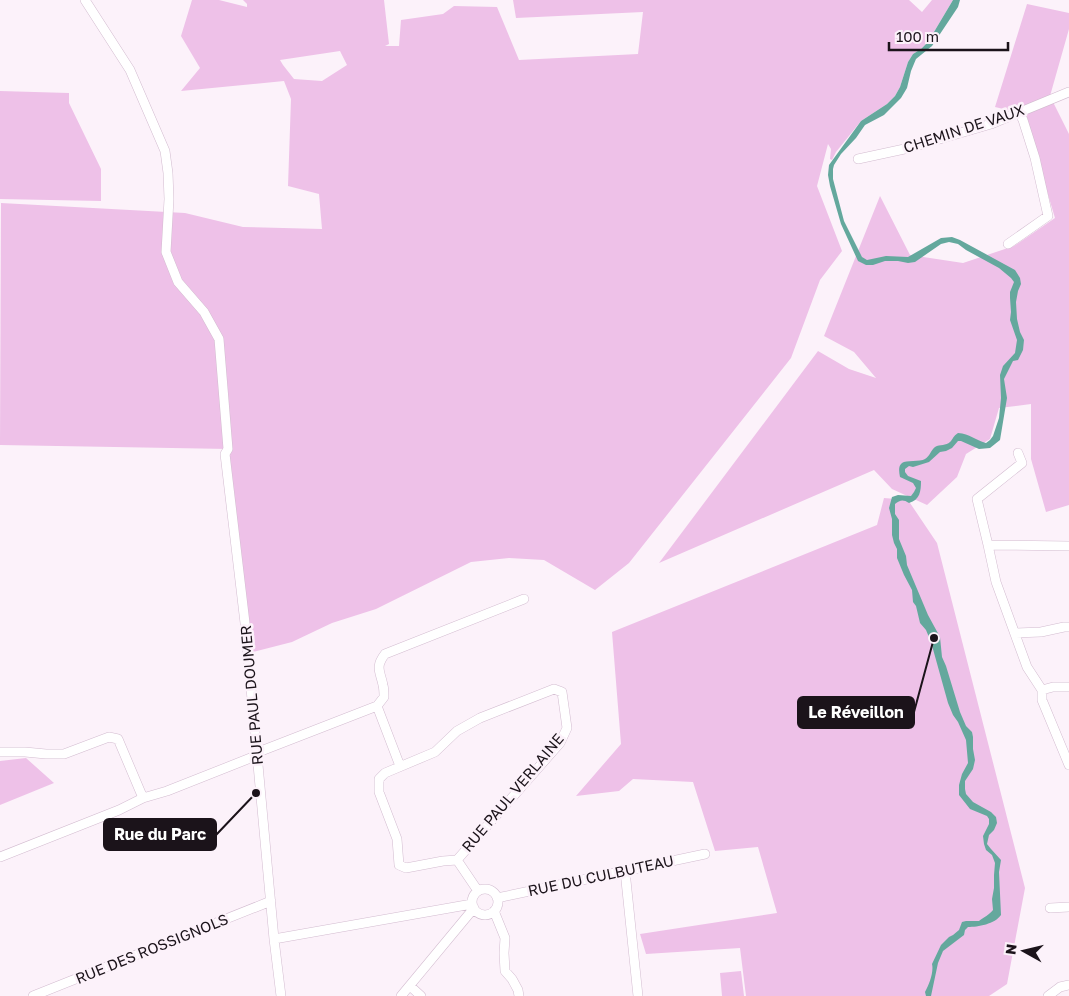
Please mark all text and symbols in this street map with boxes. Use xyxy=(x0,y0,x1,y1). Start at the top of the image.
scale bar xyxy=(889,20,1008,52)
text: 100 m xyxy=(896,27,939,45)
street label: CHEMIN DE VAUX xyxy=(901,100,1027,156)
street label: RUE PAUL DOUMER xyxy=(236,624,266,766)
callout: Le Réveillon xyxy=(798,697,914,728)
text: Le Réveillon xyxy=(808,702,904,722)
street label: RUE PAUL VERLAINE xyxy=(457,729,567,855)
callout: Rue du Parc xyxy=(104,819,216,850)
text: Rue du Parc xyxy=(114,824,206,844)
street label: RUE DU CULBUTEAU xyxy=(526,851,675,899)
street label: RUE DES ROSSIGNOLS xyxy=(73,909,231,987)
north arrow xyxy=(999,926,1049,976)
text: N xyxy=(1001,943,1020,956)

